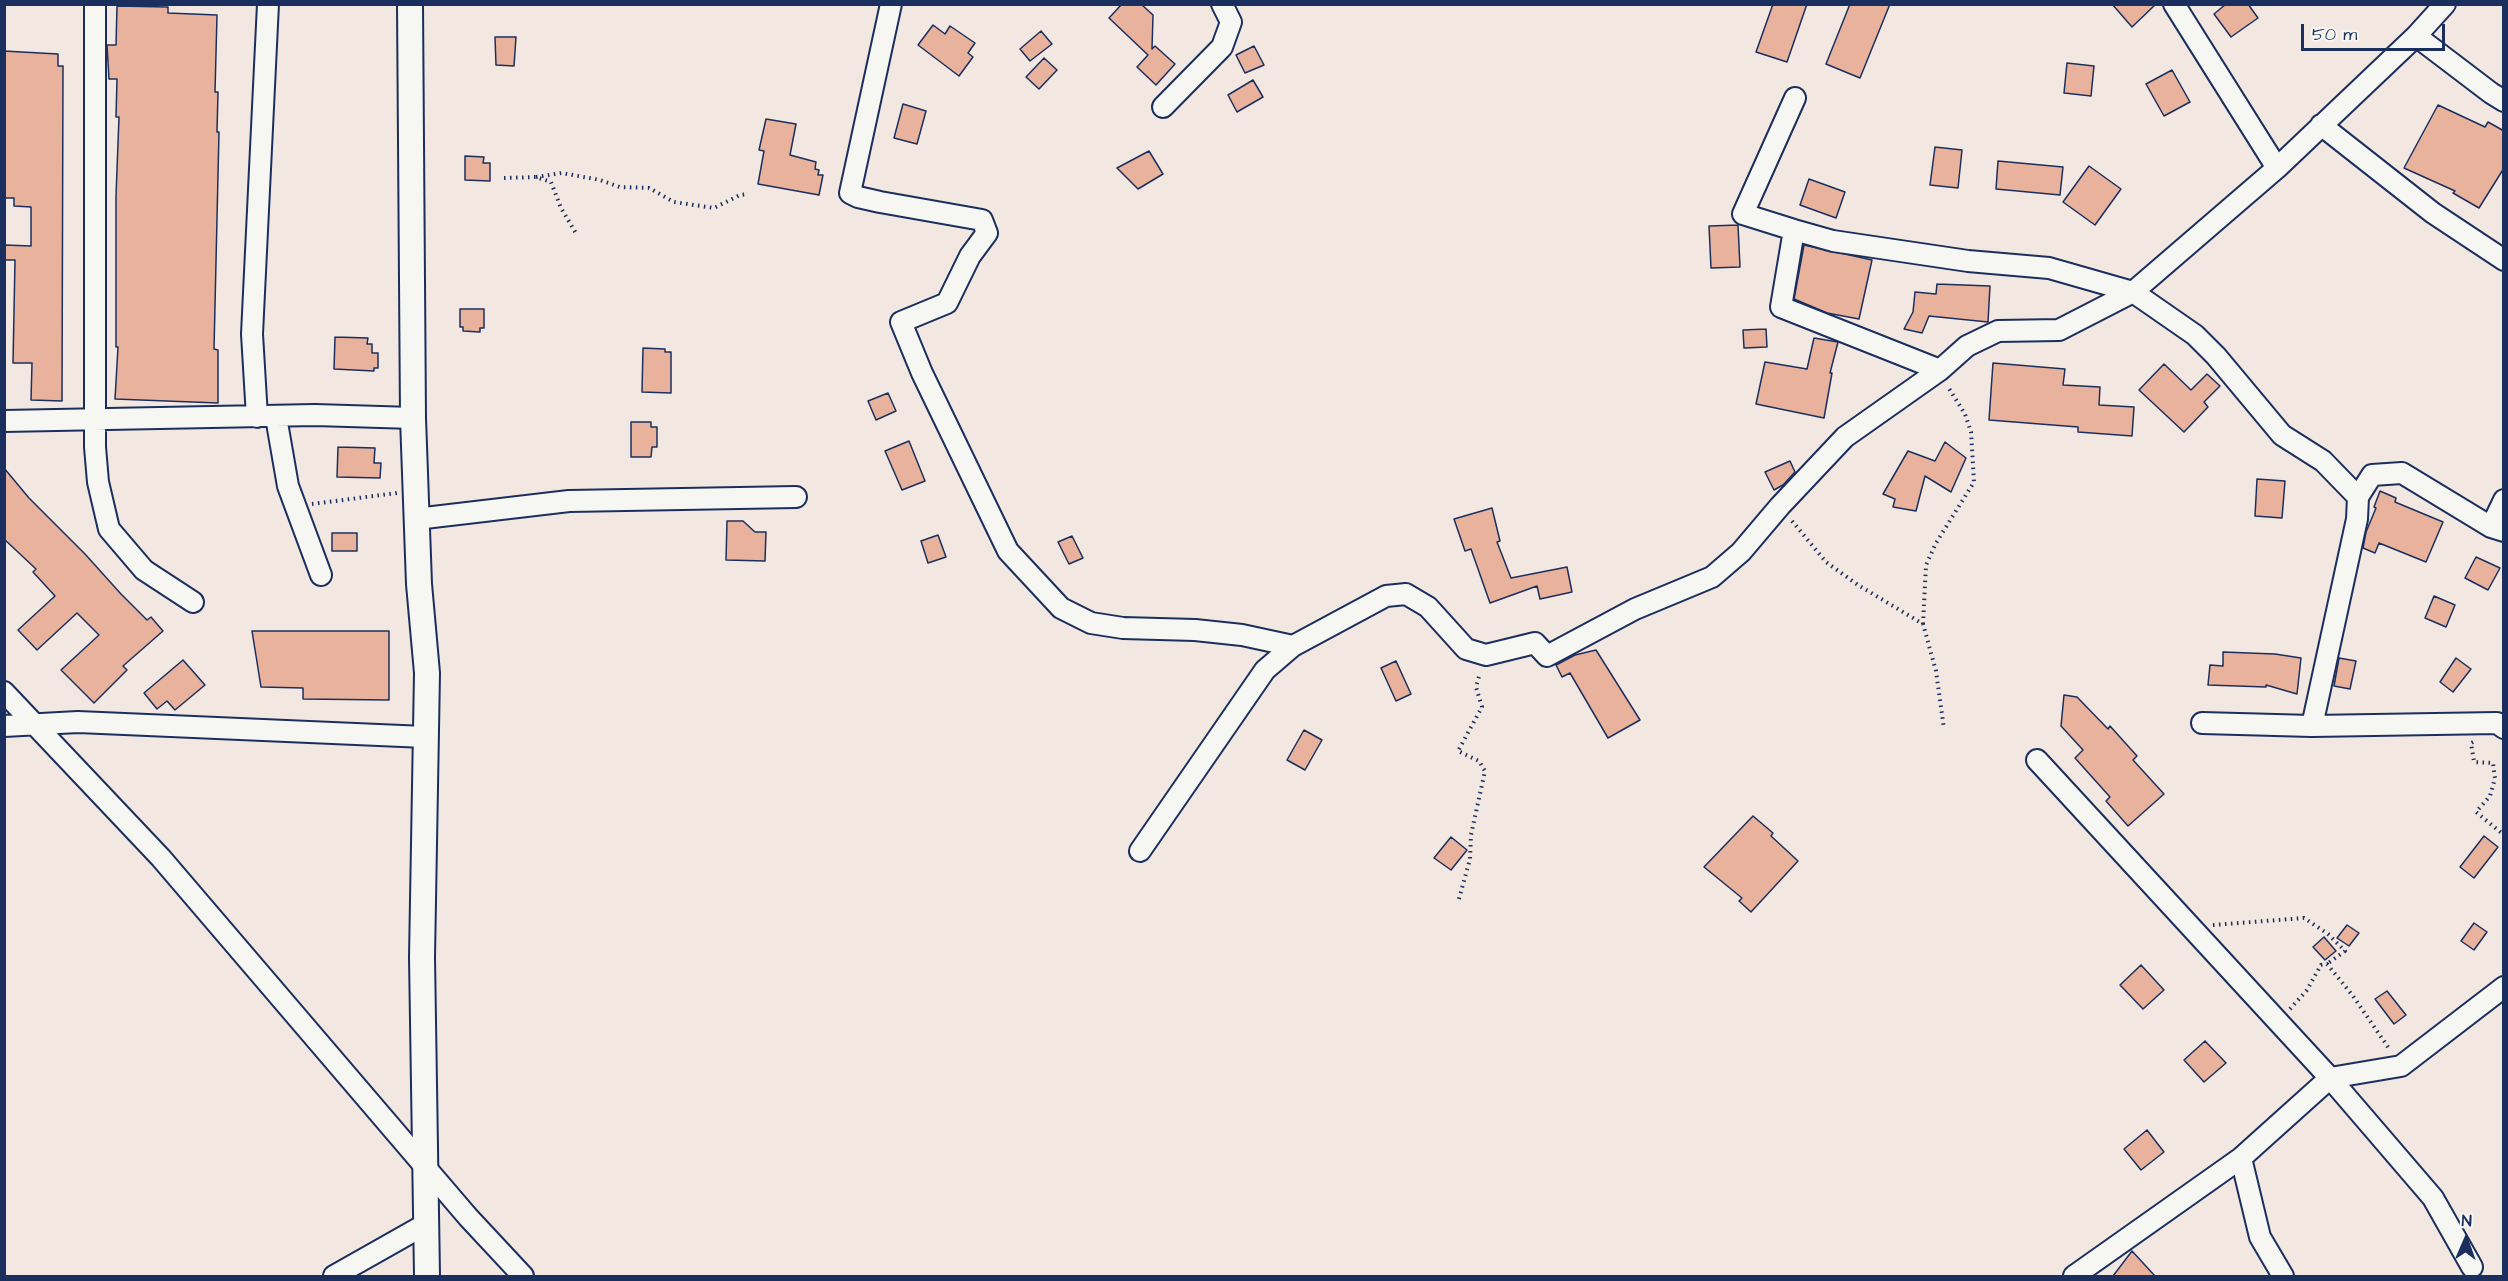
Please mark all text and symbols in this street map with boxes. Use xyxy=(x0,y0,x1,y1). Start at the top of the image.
scale bar xyxy=(2304,12,2448,50)
text: 50 m xyxy=(2312,22,2357,47)
north arrow xyxy=(2436,1209,2496,1269)
text: N xyxy=(2461,1210,2472,1232)

